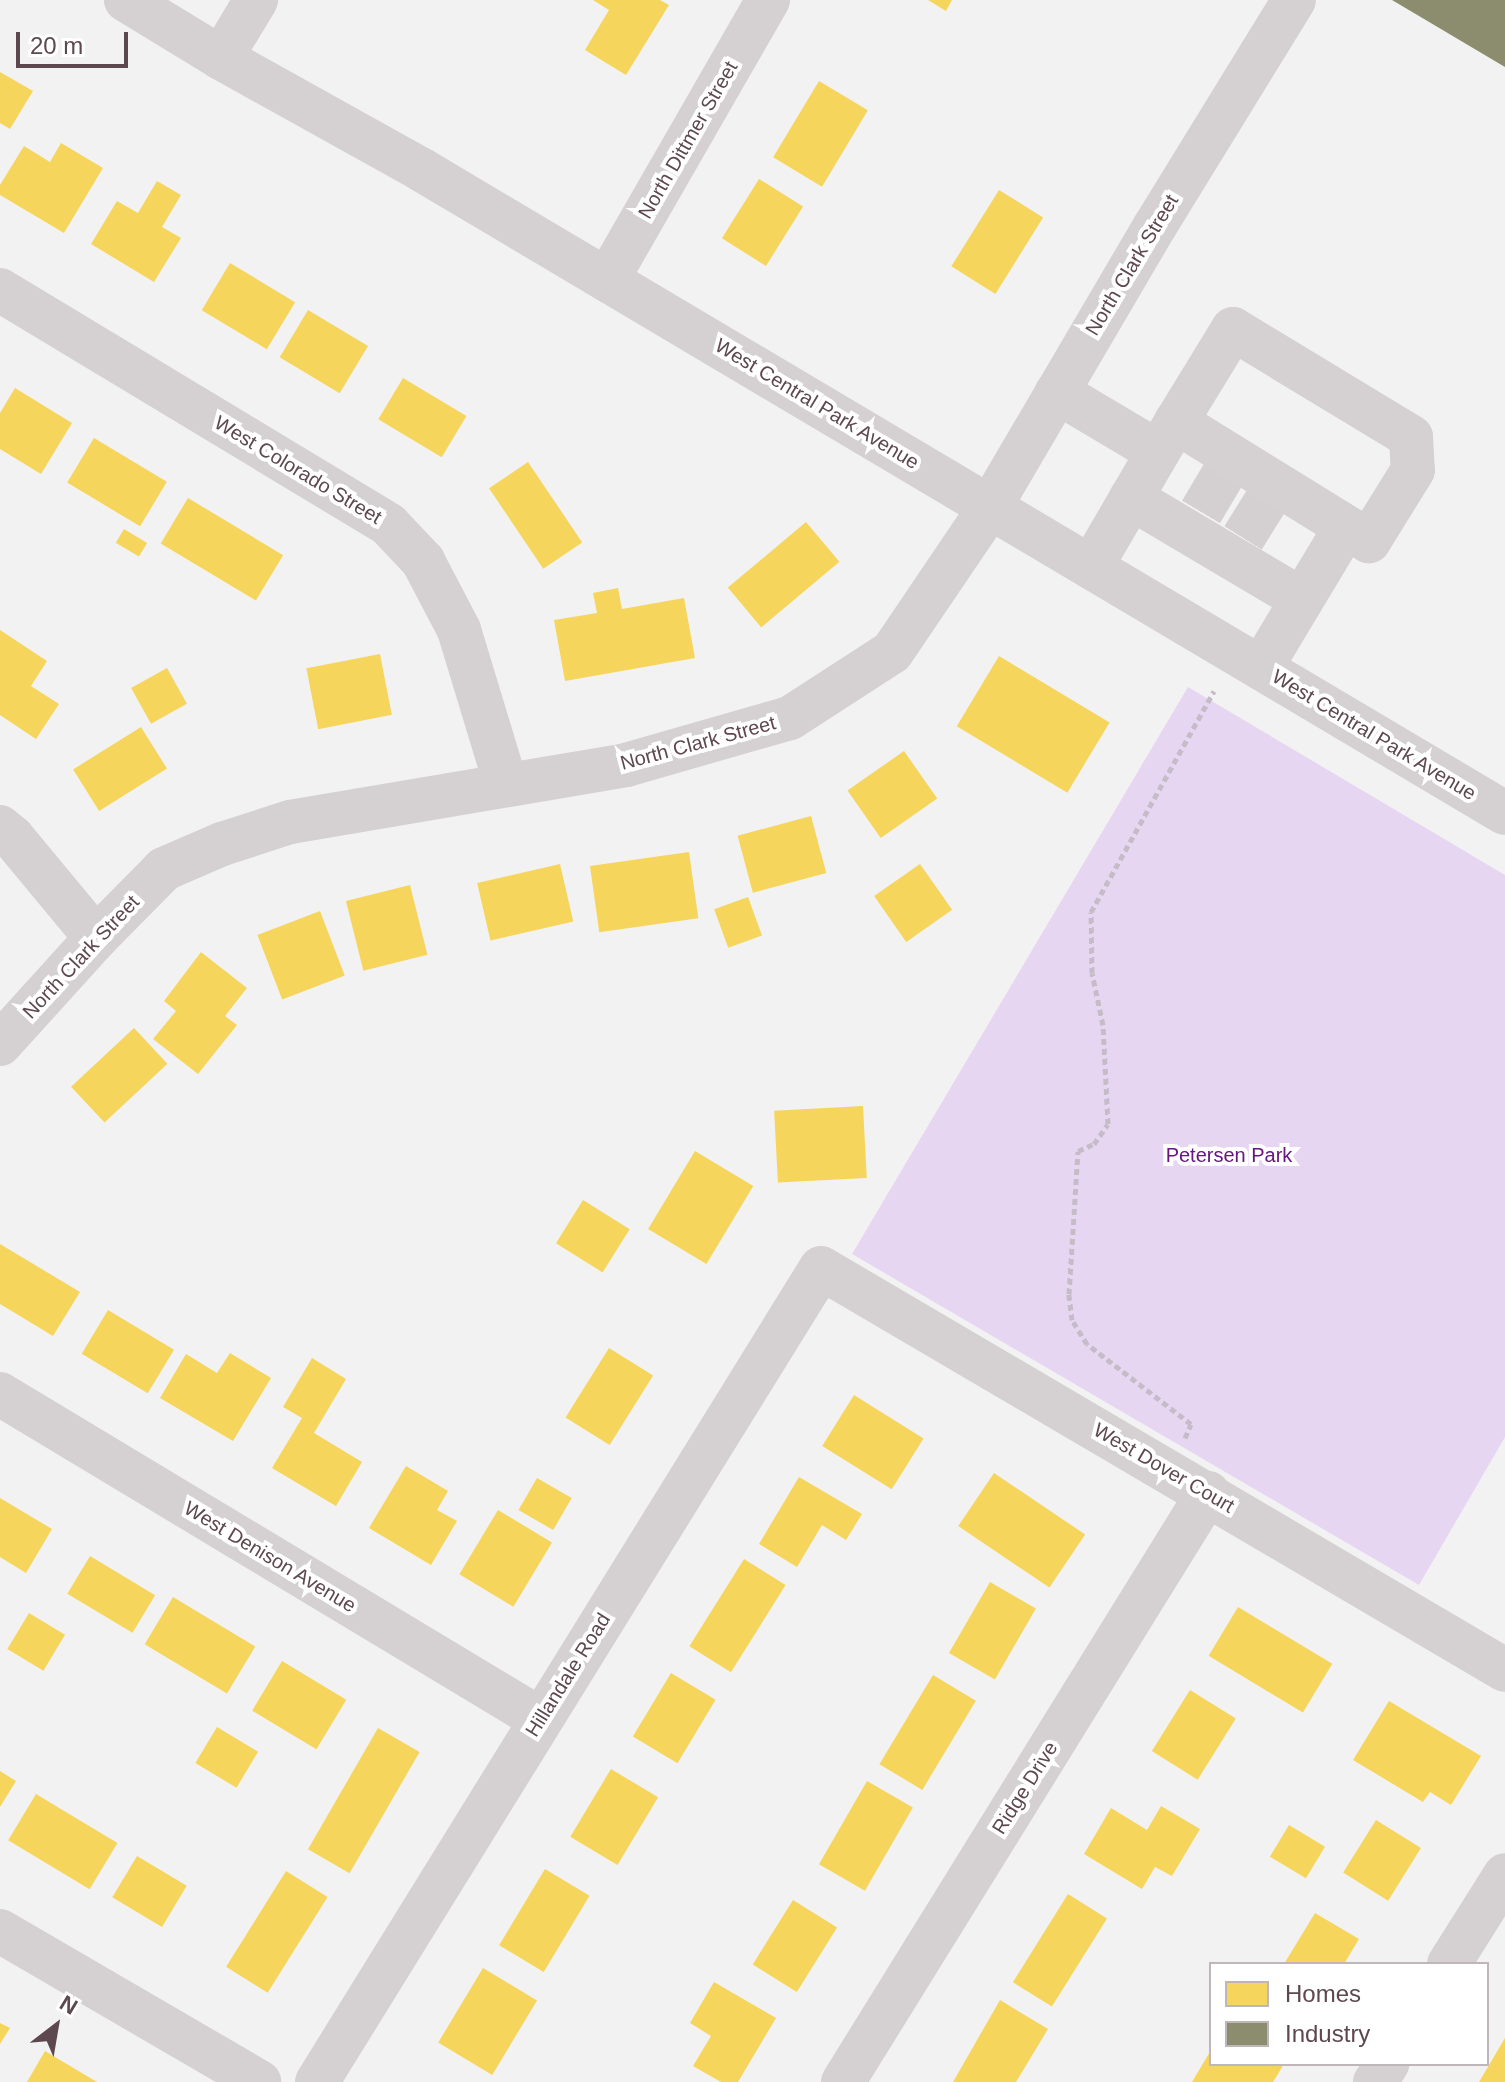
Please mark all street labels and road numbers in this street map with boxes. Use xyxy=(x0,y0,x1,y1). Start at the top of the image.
street label: North Dittmer Street xyxy=(633,57,743,223)
street label: North Clark Street xyxy=(1080,190,1184,340)
street label: West Central Park Avenue xyxy=(710,333,924,475)
street label: West Colorado Street xyxy=(210,411,386,529)
street label: West Central Park Avenue xyxy=(1267,664,1481,806)
street label: North Clark Street xyxy=(618,711,778,775)
street label: North Clark Street xyxy=(18,890,144,1024)
street label: West Dover Court xyxy=(1089,1418,1239,1518)
street label: West Denison Avenue xyxy=(179,1496,361,1618)
street label: Hillandale Road xyxy=(520,1609,616,1741)
street label: Ridge Drive xyxy=(987,1737,1063,1839)

